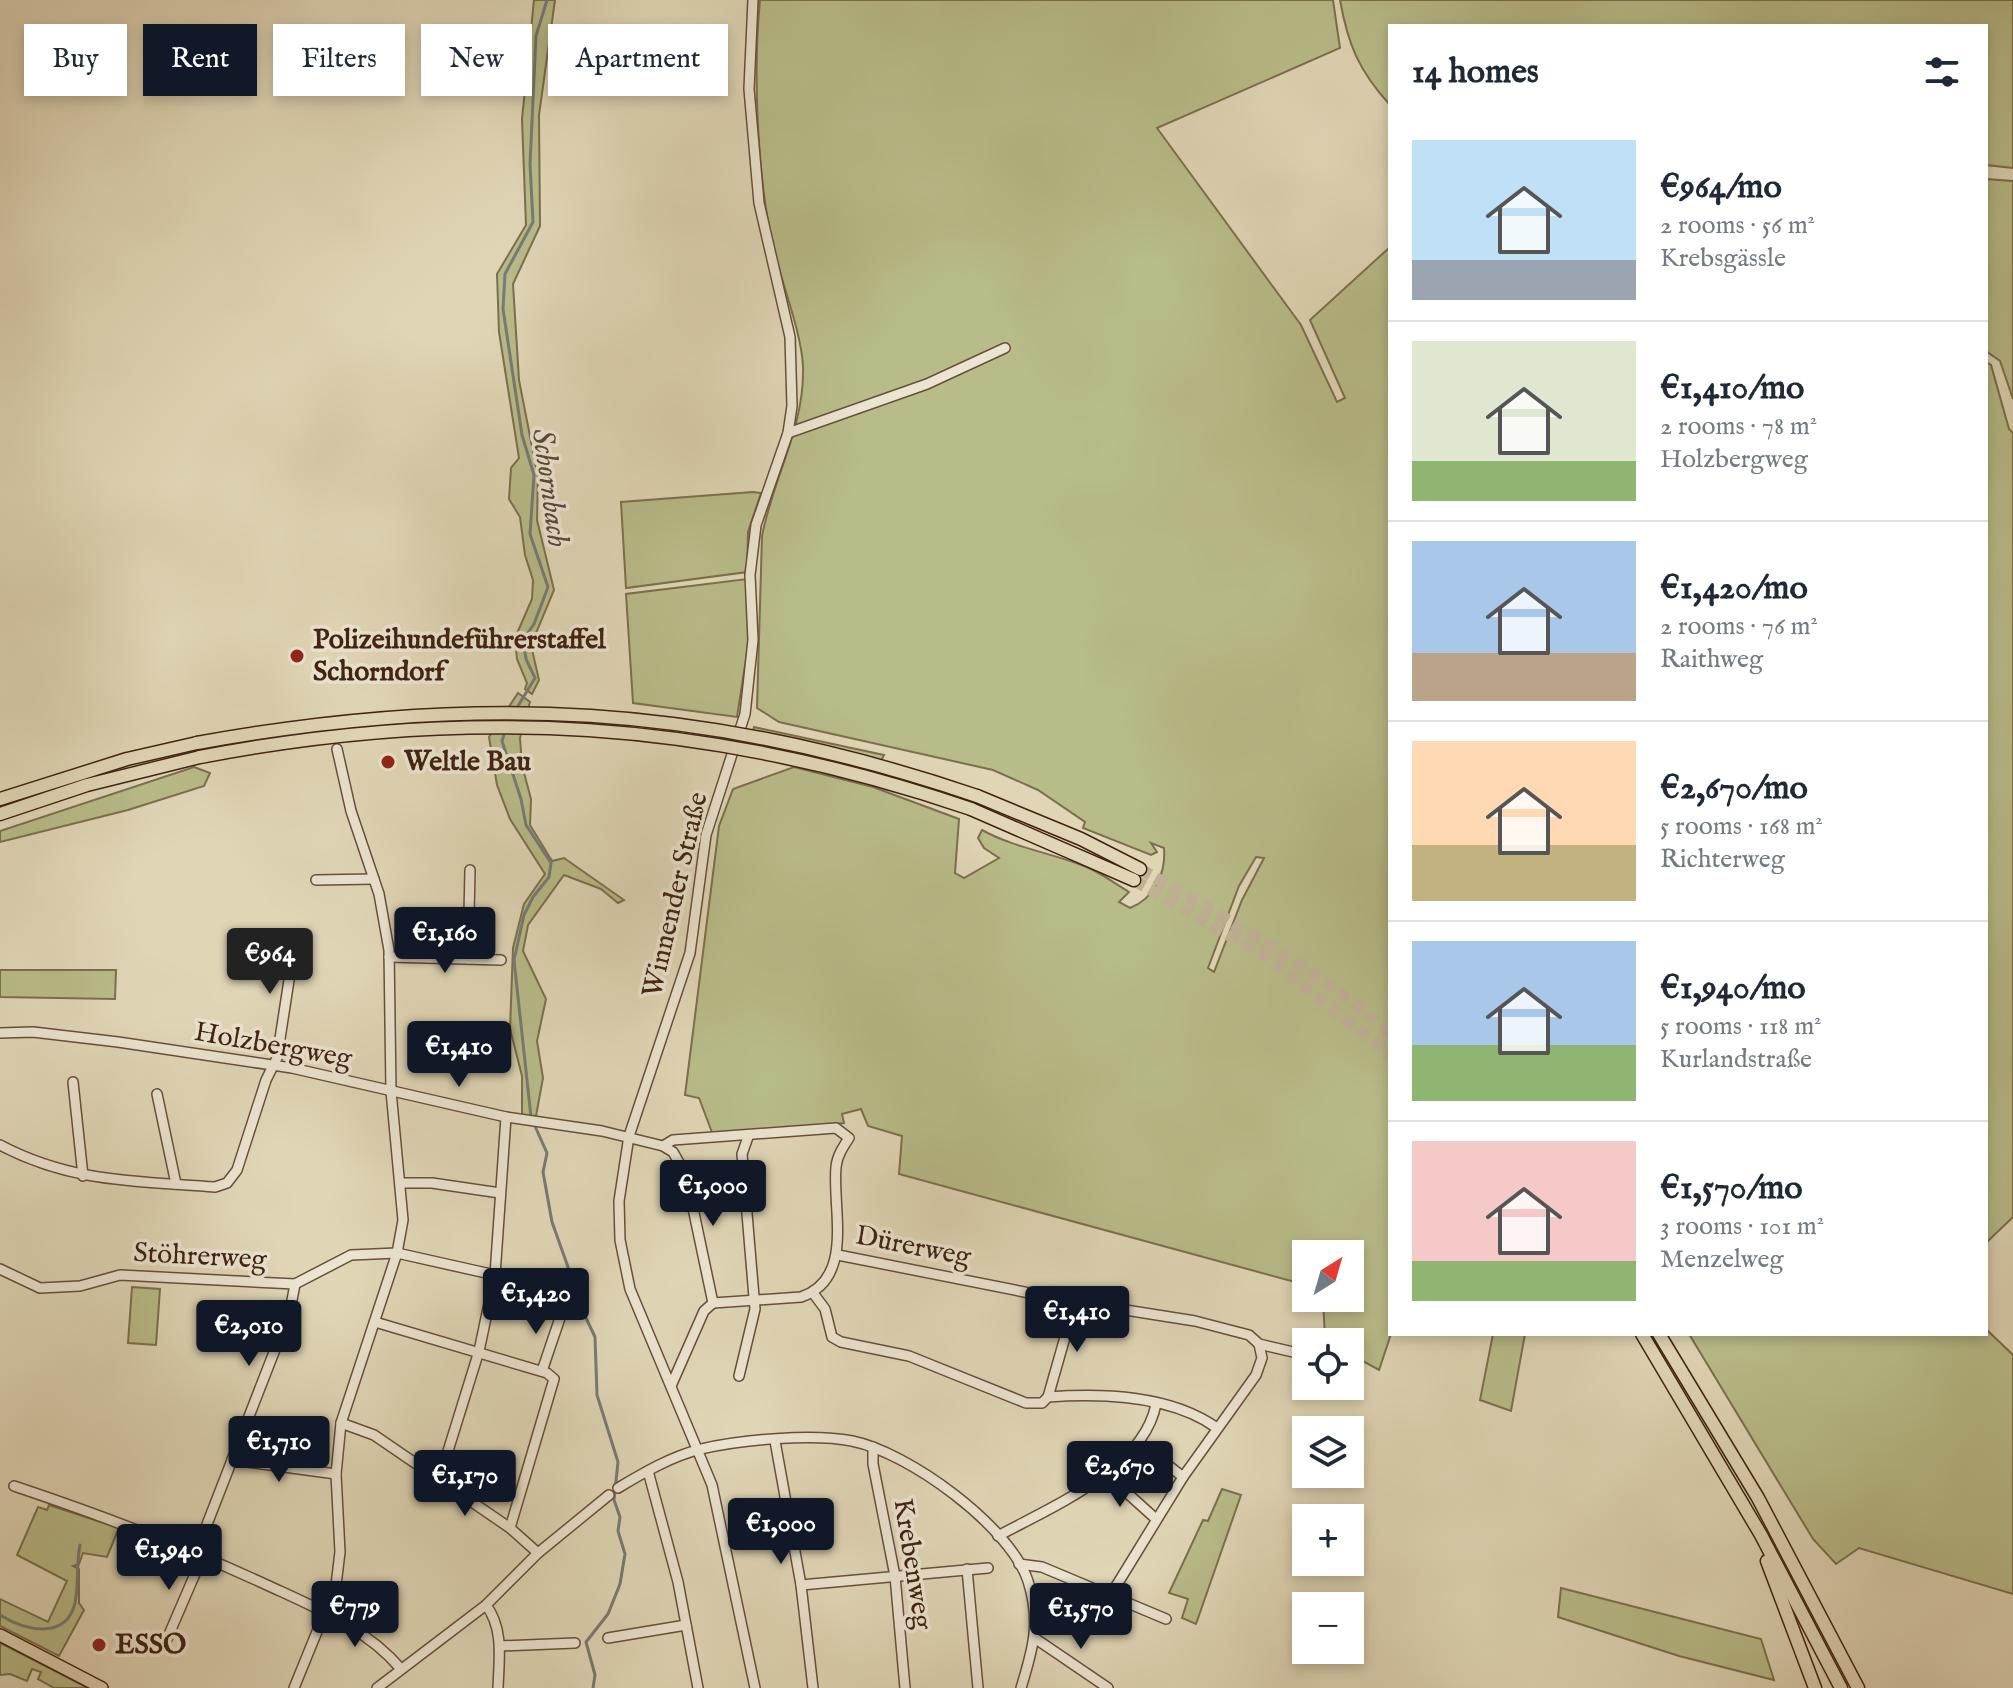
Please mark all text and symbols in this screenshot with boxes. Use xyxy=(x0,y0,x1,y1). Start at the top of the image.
chip: Buy xyxy=(24,24,127,96)
chip: Rent xyxy=(143,24,257,96)
chip: Filters xyxy=(273,24,405,96)
chip: New xyxy=(421,24,532,96)
chip: Apartment xyxy=(548,24,728,96)
icon: filters xyxy=(1920,50,1964,94)
text: 14 homes xyxy=(1412,51,1539,94)
text: €964/mo xyxy=(1660,166,1782,209)
icon: home xyxy=(1476,172,1572,268)
text: 2 rooms · 56 m² xyxy=(1660,209,1815,242)
text: Krebsgässle xyxy=(1660,242,1786,275)
text: €1,410/mo xyxy=(1660,367,1804,410)
icon: home xyxy=(1476,373,1572,469)
text: 2 rooms · 78 m² xyxy=(1660,410,1817,443)
water label: Schornbach xyxy=(522,426,576,550)
text: Holzbergweg xyxy=(1660,443,1808,476)
text: €1,420/mo xyxy=(1660,567,1808,610)
icon: home xyxy=(1476,573,1572,669)
text: 2 rooms · 76 m² xyxy=(1660,610,1818,643)
place label: Polizeihundeführerstaffel Schorndorf xyxy=(313,623,607,690)
text: Raithweg xyxy=(1660,643,1763,676)
marker: Polizeihundeführerstaffel Schorndorf xyxy=(288,647,306,665)
place label: Weltle Bau xyxy=(403,745,532,780)
marker: Weltle Bau xyxy=(379,753,397,771)
text: €2,670/mo xyxy=(1660,767,1808,810)
icon: home xyxy=(1476,773,1572,869)
street label: Winnender Straße xyxy=(635,789,717,1001)
text: 5 rooms · 168 m² xyxy=(1660,810,1823,843)
text: Richterweg xyxy=(1660,843,1785,876)
pin: €1,160 xyxy=(380,907,510,975)
text: €1,160 xyxy=(412,916,478,949)
pin: €964 xyxy=(223,928,317,996)
text: €964 xyxy=(245,937,295,970)
text: €1,940/mo xyxy=(1660,967,1806,1010)
icon: home xyxy=(1476,973,1572,1069)
text: 5 rooms · 118 m² xyxy=(1660,1010,1822,1043)
street label: Holzbergweg xyxy=(192,1015,355,1077)
pin: €1,410 xyxy=(394,1021,524,1089)
text: €1,410 xyxy=(425,1030,493,1063)
text: Kurlandstraße xyxy=(1660,1043,1812,1076)
pin: €1,000 xyxy=(648,1160,778,1228)
text: €1,570/mo xyxy=(1660,1167,1803,1210)
text: €1,000 xyxy=(678,1169,748,1202)
icon: home xyxy=(1476,1173,1572,1269)
text: 3 rooms · 101 m² xyxy=(1660,1210,1824,1243)
street label: Dürerweg xyxy=(852,1219,974,1275)
street label: Stöhrerweg xyxy=(132,1236,268,1278)
north arrow xyxy=(1292,1240,1364,1312)
map controls xyxy=(1292,1240,1364,1664)
text: Menzelweg xyxy=(1660,1243,1784,1276)
pin: €1,420 xyxy=(471,1268,601,1336)
text: €1,420 xyxy=(501,1277,571,1310)
pin: €1,410 xyxy=(1012,1286,1142,1354)
text: €1,410 xyxy=(1043,1295,1111,1328)
pin: €2,010 xyxy=(184,1300,314,1368)
text: €2,010 xyxy=(214,1309,284,1342)
button: locate xyxy=(1292,1328,1364,1400)
pin: €1,710 xyxy=(214,1416,344,1484)
button: layers xyxy=(1292,1416,1364,1488)
text: €1,710 xyxy=(247,1425,311,1458)
pin: €2,670 xyxy=(1055,1441,1185,1509)
pin: €1,170 xyxy=(400,1450,530,1518)
text: €2,670 xyxy=(1085,1450,1155,1483)
text: €1,170 xyxy=(432,1459,498,1492)
street label: Krebenweg xyxy=(884,1496,940,1633)
pin: €1,000 xyxy=(716,1498,846,1566)
button: + xyxy=(1292,1504,1364,1576)
text: €1,000 xyxy=(746,1507,816,1540)
pin: €1,940 xyxy=(104,1524,234,1592)
text: €1,940 xyxy=(135,1533,203,1566)
pin: €779 xyxy=(308,1581,402,1649)
pin: €1,570 xyxy=(1016,1583,1146,1651)
text: €779 xyxy=(330,1590,380,1623)
text: €1,570 xyxy=(1048,1592,1114,1625)
button: − xyxy=(1292,1592,1364,1664)
place label: ESSO xyxy=(115,1628,186,1663)
marker: ESSO xyxy=(90,1636,108,1654)

